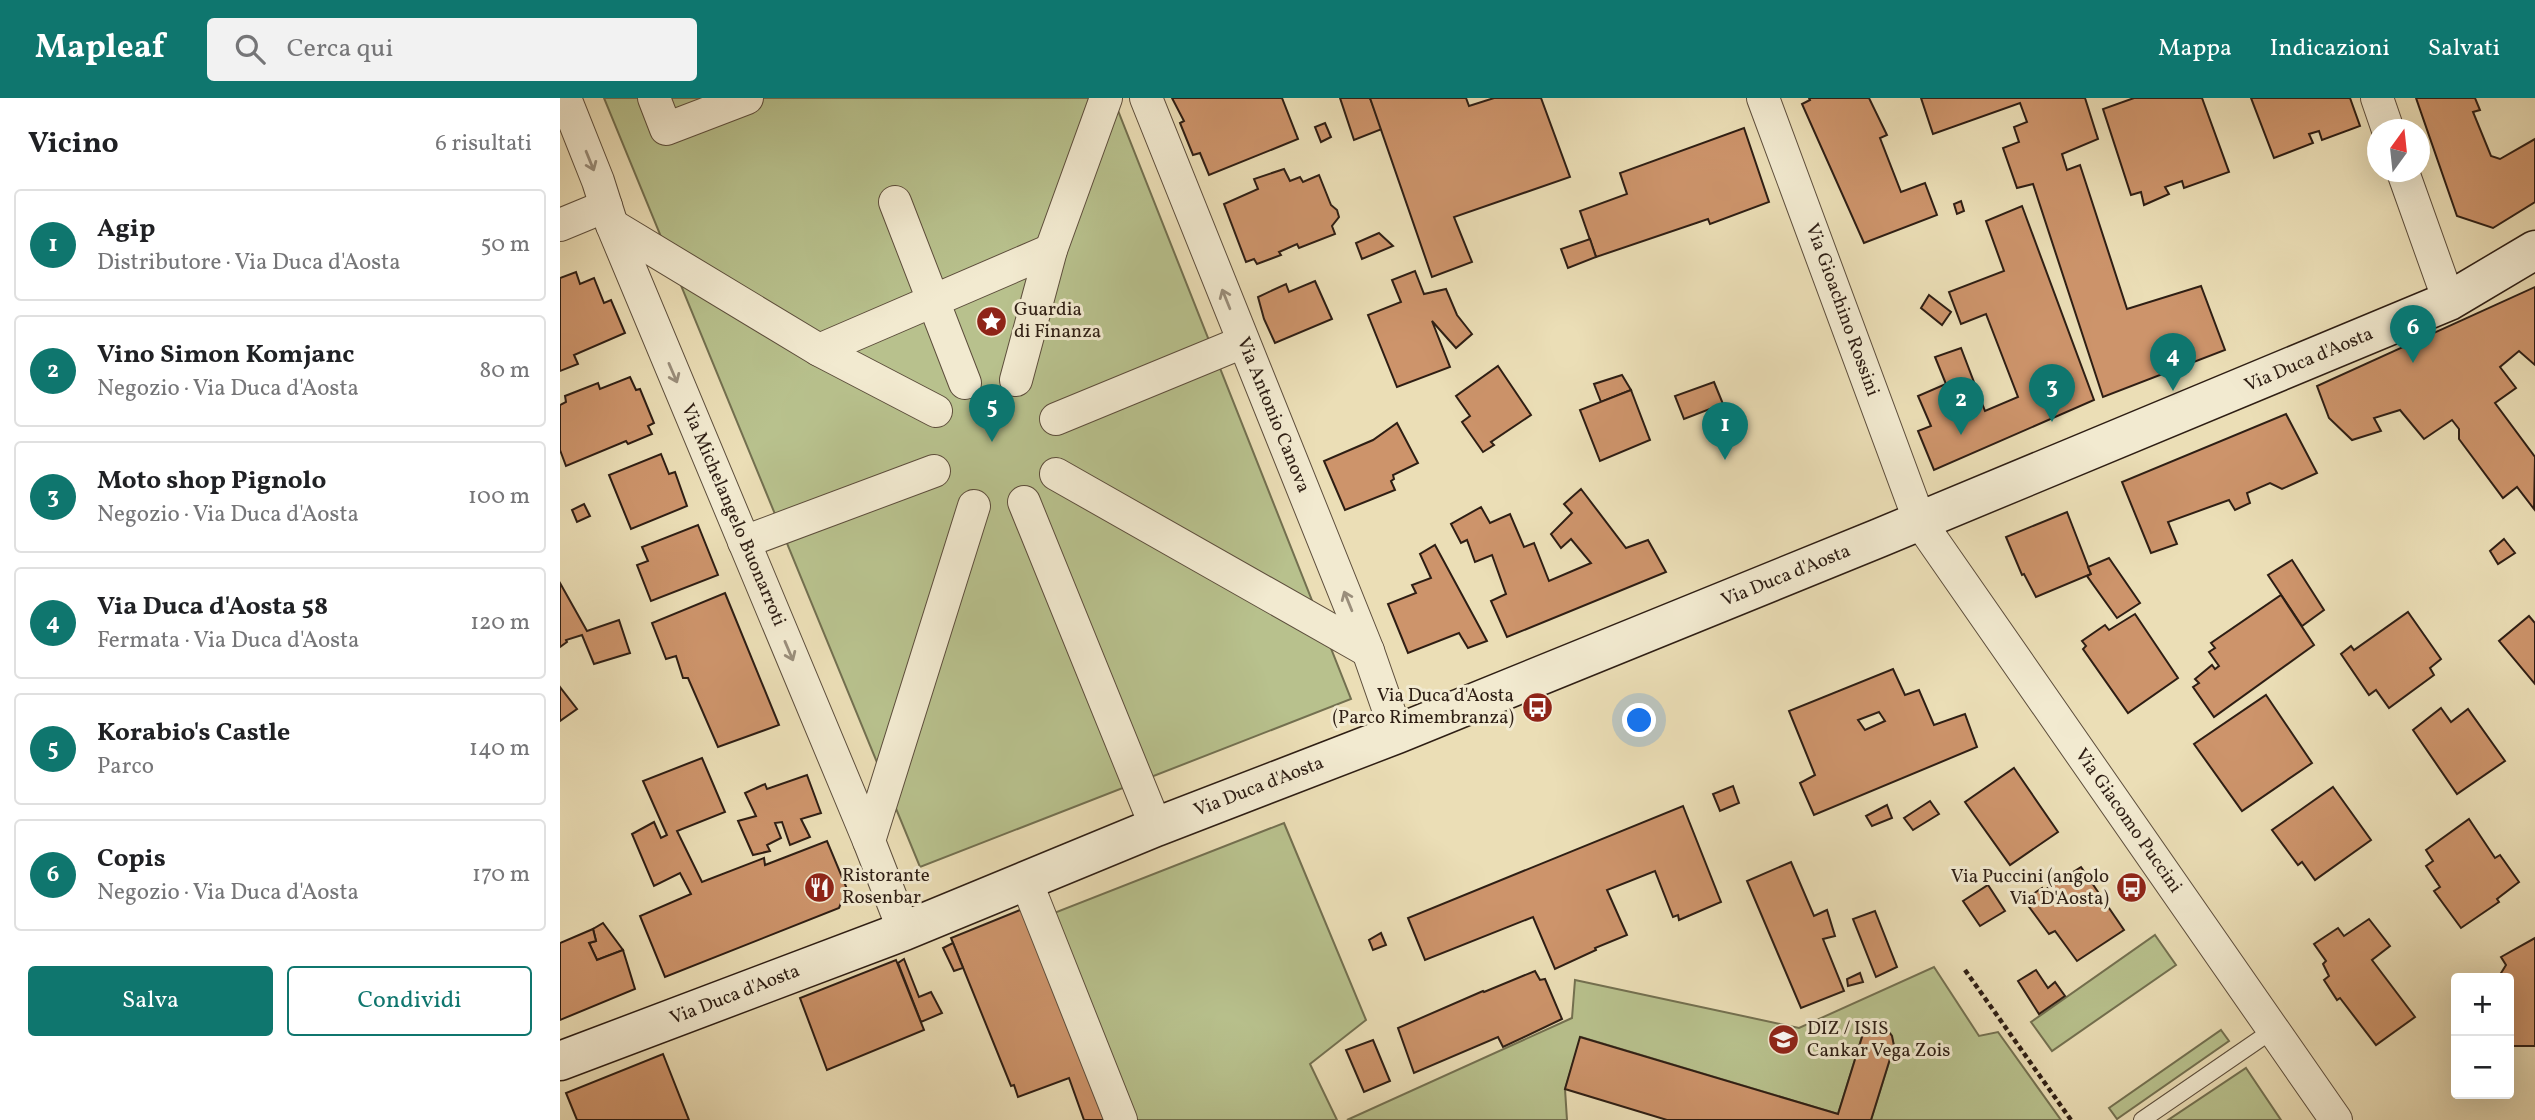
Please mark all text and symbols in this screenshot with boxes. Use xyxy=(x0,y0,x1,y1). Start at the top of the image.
search box xyxy=(207,18,697,81)
text: Mapleaf xyxy=(35,26,165,72)
icon: search xyxy=(231,30,269,68)
text: Cerca qui xyxy=(287,31,393,67)
text: Mappa xyxy=(2158,32,2232,66)
text: Indicazioni xyxy=(2270,32,2390,66)
text: Salvati xyxy=(2428,32,2500,66)
north arrow xyxy=(2367,119,2430,182)
text: Vicino xyxy=(28,123,119,165)
text: 6 risultati xyxy=(435,128,532,160)
one-way arrow xyxy=(585,150,598,172)
text: Agip xyxy=(97,211,155,247)
street label: Via Gioachino Rossini xyxy=(1799,220,1885,400)
text: 1 xyxy=(48,229,58,261)
text: 50 m xyxy=(481,229,530,261)
text: Distributore · Via Duca d'Aosta xyxy=(97,247,401,279)
one-way arrow xyxy=(1219,288,1232,310)
place label: Guardia di Finanza xyxy=(1014,297,1101,345)
place icon: Guardia di Finanza xyxy=(974,304,1008,338)
pin: 6 xyxy=(2390,305,2436,363)
street label: Via Duca d'Aosta xyxy=(2241,321,2377,399)
street label: Via Antonio Canova xyxy=(1230,333,1316,497)
pin: 4 xyxy=(2150,333,2196,391)
text: Vino Simon Komjanc xyxy=(97,337,354,373)
text: 2 xyxy=(47,355,59,387)
text: 80 m xyxy=(480,355,530,387)
one-way arrow xyxy=(668,362,681,383)
pin: 3 xyxy=(2029,364,2075,422)
text: Negozio · Via Duca d'Aosta xyxy=(97,373,359,405)
pin: 2 xyxy=(1938,377,1984,435)
pin: 5 xyxy=(969,384,1015,442)
street label: Via Michelangelo Buonarroti xyxy=(674,400,792,631)
pin: 1 xyxy=(1702,402,1748,460)
text: Moto shop Pignolo xyxy=(97,463,326,499)
text: 3 xyxy=(47,481,59,513)
text: 100 m xyxy=(468,481,530,513)
text: Negozio · Via Duca d'Aosta xyxy=(97,499,359,531)
street label: Via Duca d'Aosta xyxy=(1717,538,1855,614)
text: Via Duca d'Aosta 58 xyxy=(97,589,328,625)
one-way arrow xyxy=(1340,590,1353,612)
text: 4 xyxy=(46,607,60,639)
text: 120 m xyxy=(470,607,530,639)
text: Fermata · Via Duca d'Aosta xyxy=(97,625,360,657)
one-way arrow xyxy=(784,639,797,661)
place label: Via Duca d'Aosta (Parco Rimembranza) xyxy=(1333,683,1514,731)
bus stop icon: Via Duca d'Aosta (Parco Rimembranza) xyxy=(1520,690,1554,724)
your location xyxy=(1622,703,1656,737)
text: Korabio's Castle xyxy=(97,715,290,751)
text: 5 xyxy=(47,733,59,765)
text: 140 m xyxy=(469,733,530,765)
street label: Via Giacomo Puccini xyxy=(2068,744,2188,899)
street label: Via Duca d'Aosta xyxy=(1190,750,1328,824)
text: Parco xyxy=(97,751,154,783)
text: Copis xyxy=(97,841,166,877)
text: 6 xyxy=(47,859,59,891)
text: 170 m xyxy=(472,859,530,891)
place label: Ristorante Rosenbar xyxy=(842,863,930,911)
place label: Via Puccini (angolo Via D'Aosta) xyxy=(1951,864,2109,912)
restaurant icon: Ristorante Rosenbar xyxy=(802,870,836,904)
bus stop icon: Via Puccini (angolo Via D'Aosta) xyxy=(2115,871,2149,905)
text: Negozio · Via Duca d'Aosta xyxy=(97,877,359,909)
street label: Via Duca d'Aosta xyxy=(666,958,804,1032)
button: Salva xyxy=(28,966,273,1036)
button: Condividi xyxy=(287,966,532,1036)
map controls xyxy=(2451,973,2514,1099)
button: + xyxy=(2451,973,2514,1036)
place label: DIZ / ISIS Cankar Vega Zois xyxy=(1807,1016,1950,1064)
school or university icon: DIZ / ISIS Cankar Vega Zois xyxy=(1767,1023,1801,1057)
button: − xyxy=(2451,1036,2514,1099)

